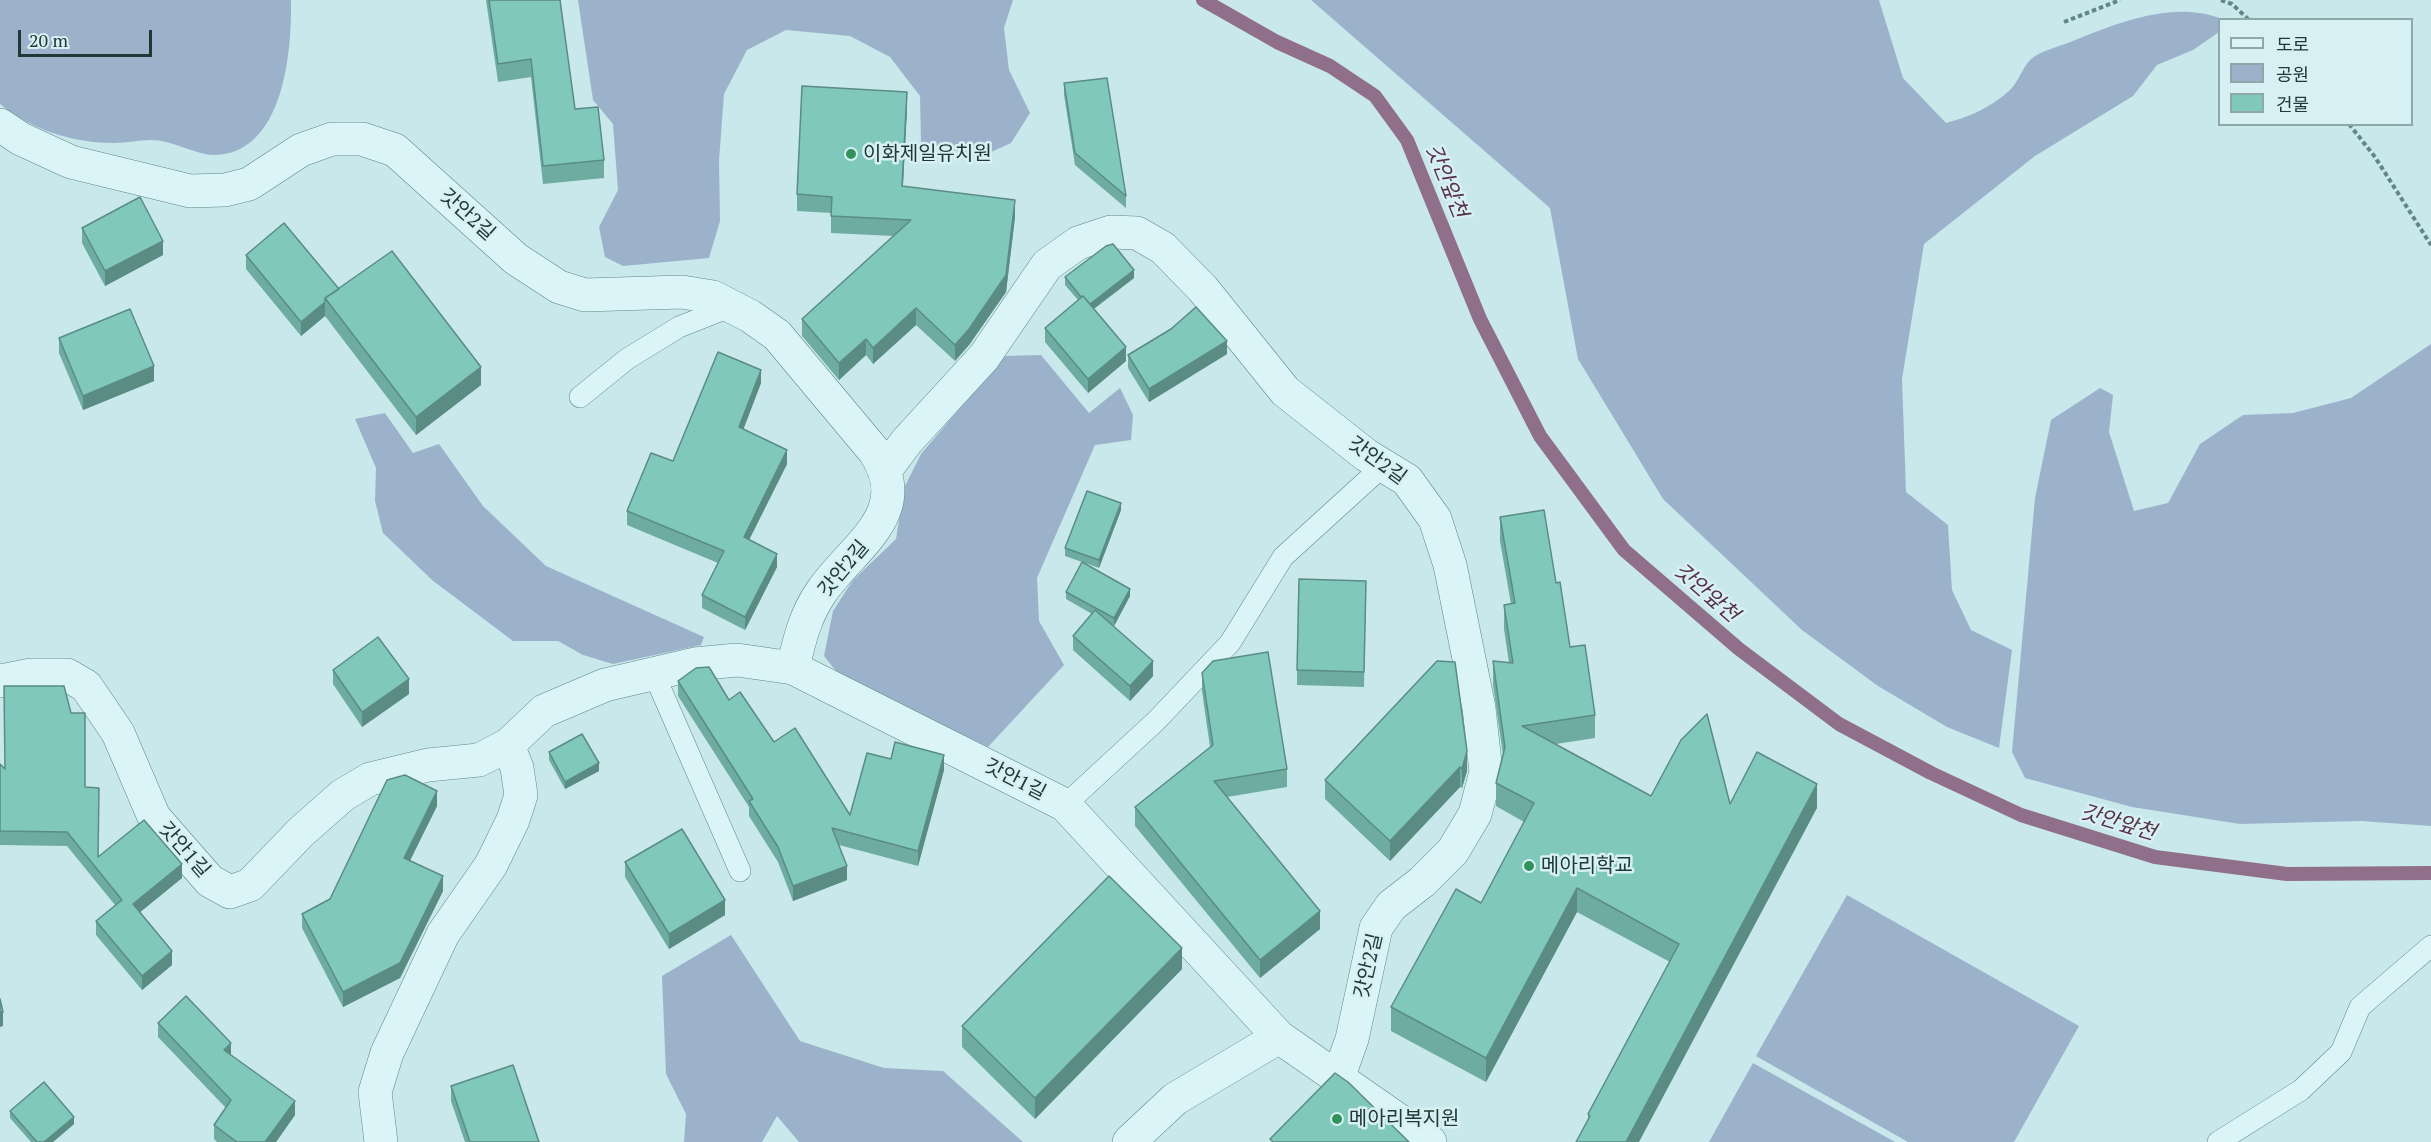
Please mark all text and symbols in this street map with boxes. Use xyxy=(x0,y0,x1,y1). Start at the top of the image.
scale bar xyxy=(21,18,154,56)
legend xyxy=(2218,18,2413,126)
text: 20 m xyxy=(29,28,68,52)
text: 도로 xyxy=(2276,32,2309,56)
text: 공원 xyxy=(2276,62,2309,86)
text: 건물 xyxy=(2276,92,2309,116)
water label: 갓안앞천 xyxy=(1420,140,1472,222)
place label: 이화제일유치원 xyxy=(863,142,992,166)
marker: 이화제일유치원 xyxy=(844,147,858,161)
street label: 갓안2길 xyxy=(434,184,500,246)
street label: 갓안2길 xyxy=(1343,432,1411,490)
street label: 갓안2길 xyxy=(814,536,874,602)
water label: 갓안앞천 xyxy=(1669,558,1743,628)
street label: 갓안1길 xyxy=(980,754,1050,806)
water label: 갓안앞천 xyxy=(2077,800,2159,846)
street label: 갓안1길 xyxy=(153,817,215,883)
place label: 메아리학교 xyxy=(1541,854,1633,878)
marker: 메아리학교 xyxy=(1522,859,1536,873)
street label: 갓안2길 xyxy=(1350,931,1388,1001)
place label: 메아리복지원 xyxy=(1349,1107,1459,1131)
marker: 메아리복지원 xyxy=(1330,1112,1344,1126)

